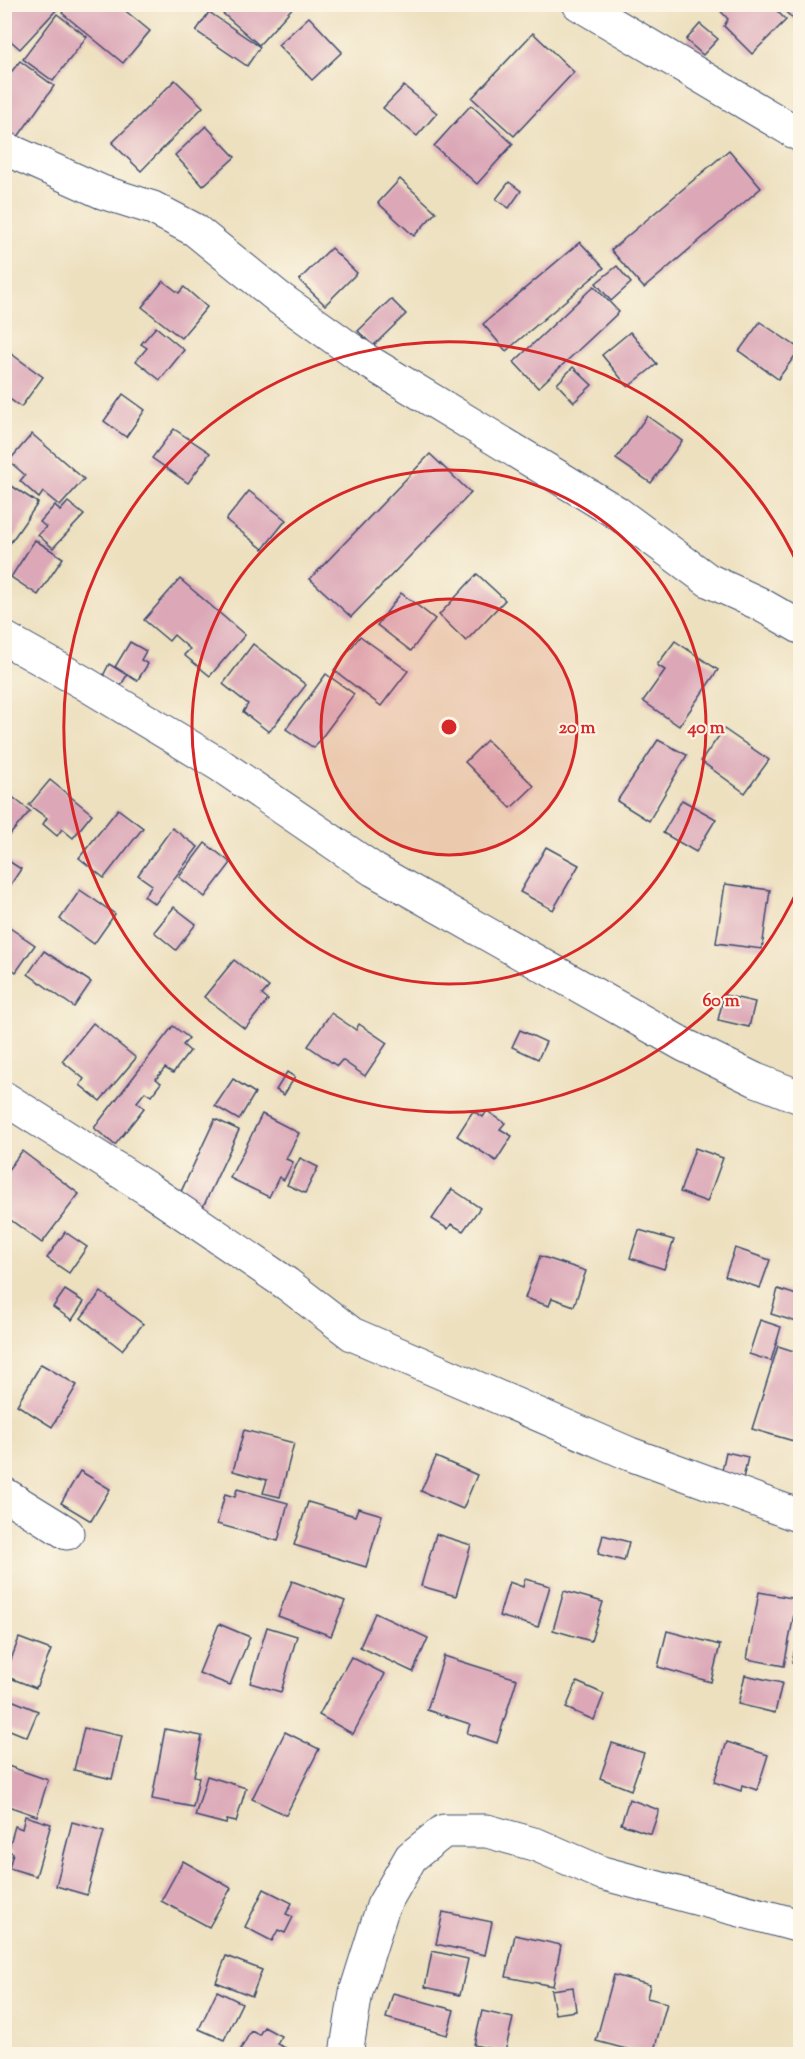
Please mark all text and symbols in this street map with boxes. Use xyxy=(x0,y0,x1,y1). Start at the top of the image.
text: 20 m xyxy=(559,716,595,742)
text: 40 m xyxy=(686,716,725,742)
centre of rings xyxy=(439,717,459,737)
text: 60 m xyxy=(702,989,740,1015)

